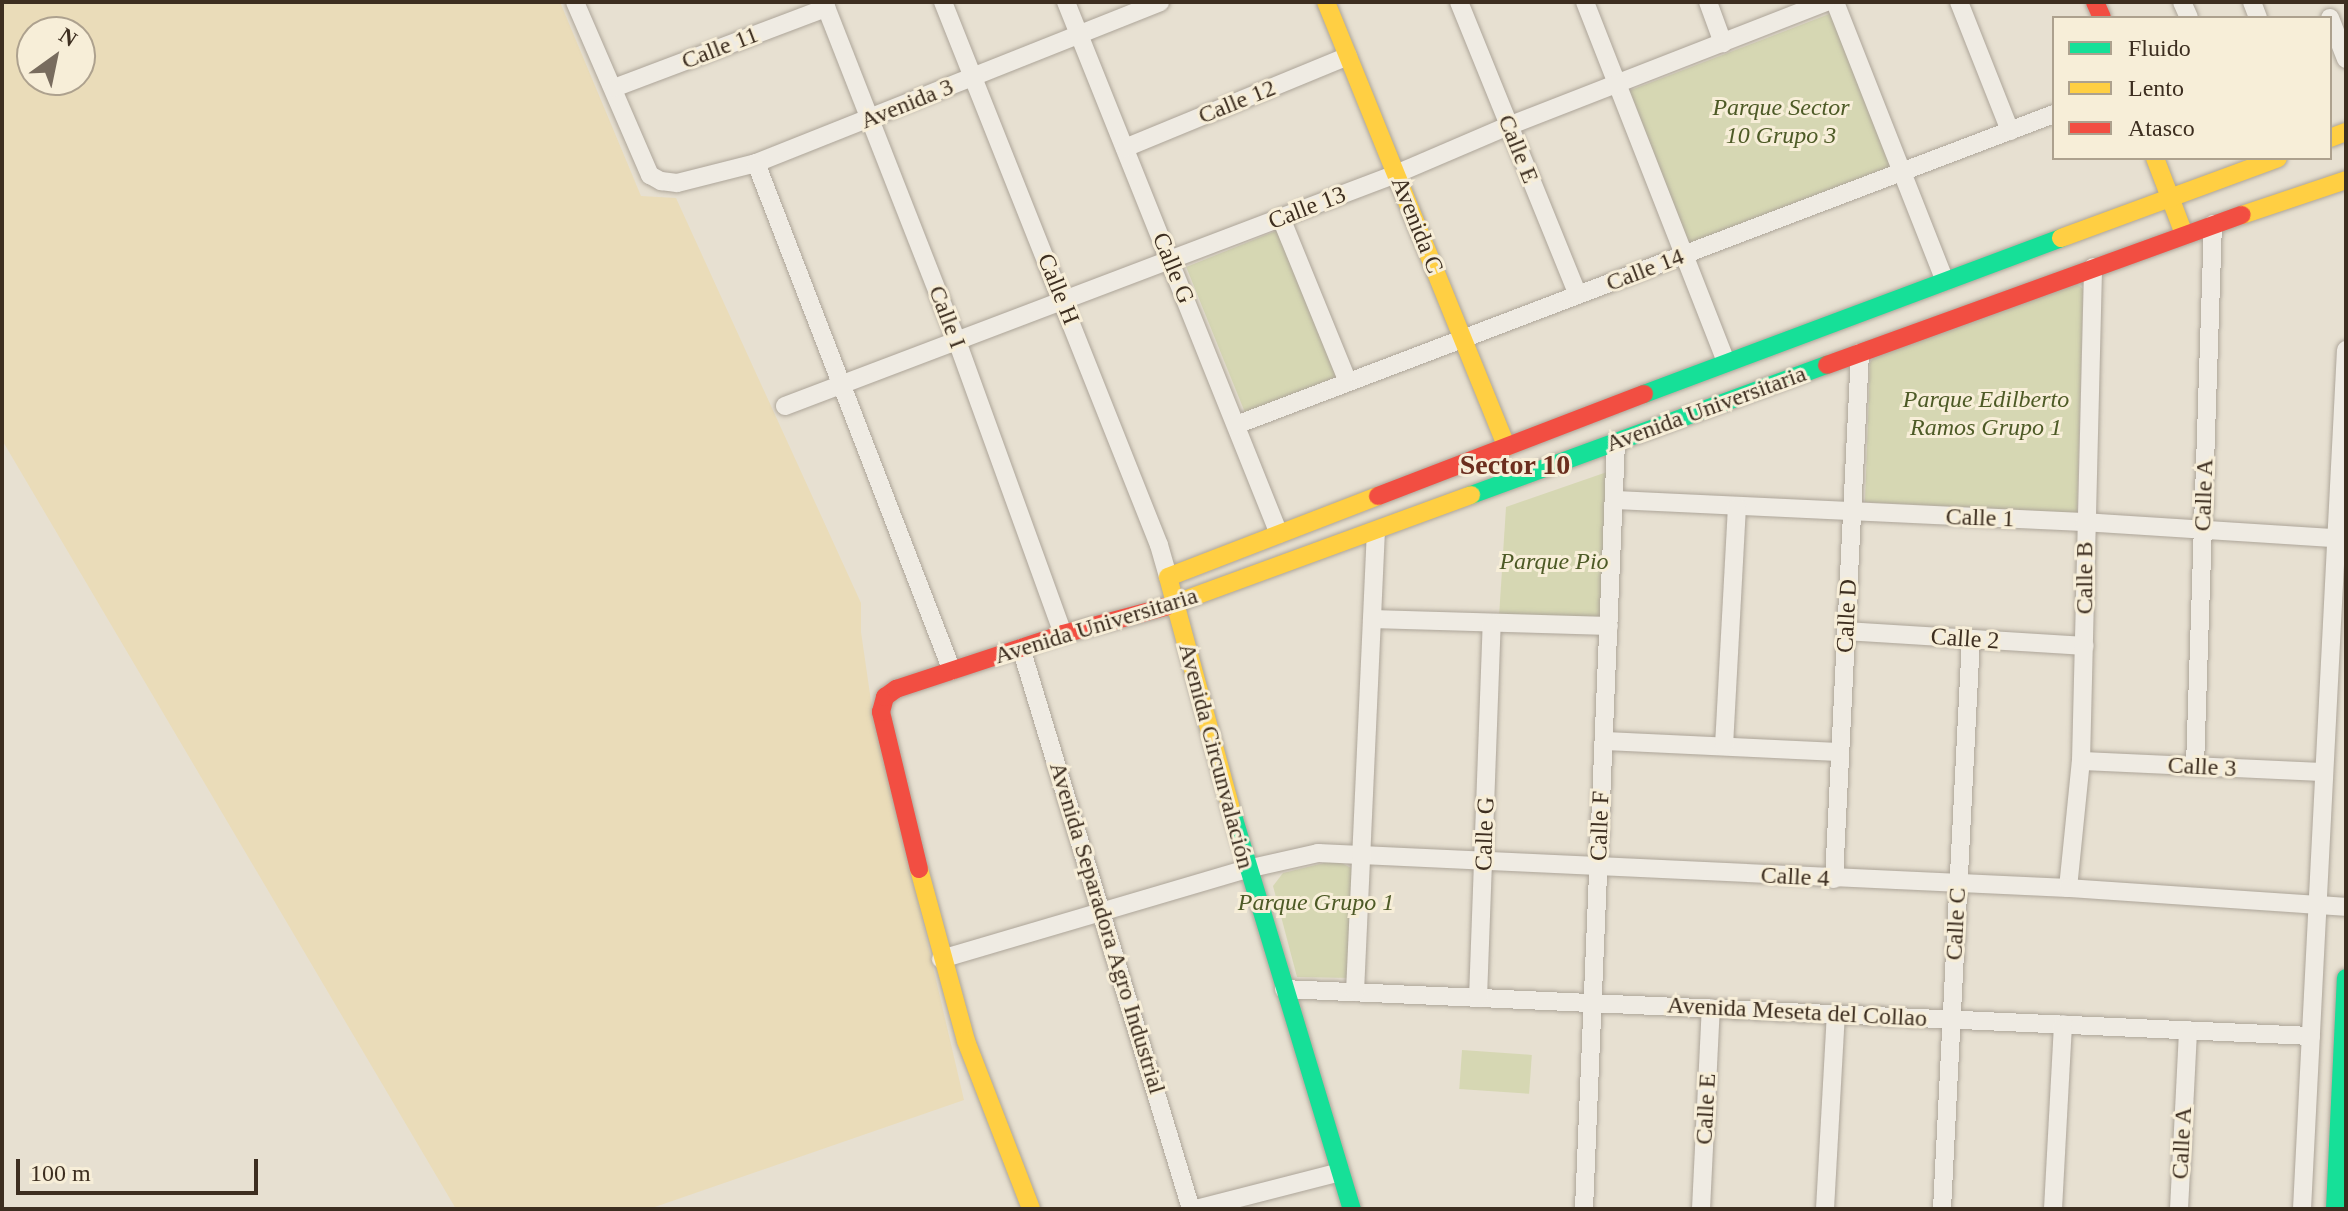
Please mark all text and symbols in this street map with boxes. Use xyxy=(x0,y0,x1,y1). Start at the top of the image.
north arrow xyxy=(16,16,96,96)
legend xyxy=(2052,16,2332,160)
street label: Calle 11 xyxy=(678,20,762,76)
text: N xyxy=(55,22,82,52)
text: Fluido xyxy=(2128,35,2191,61)
street label: Avenida 3 xyxy=(856,72,958,136)
street label: Calle 12 xyxy=(1194,74,1280,130)
text: Lento xyxy=(2128,75,2184,101)
park label: Parque Sector 10 Grupo 3 xyxy=(1712,94,1850,150)
street label: Calle E xyxy=(1491,111,1545,187)
text: Atasco xyxy=(2128,115,2195,141)
street label: Avenida C xyxy=(1385,173,1449,277)
street label: Calle 13 xyxy=(1264,180,1350,236)
street label: Calle G xyxy=(1146,228,1200,308)
street label: Calle 14 xyxy=(1602,242,1688,298)
street label: Calle H xyxy=(1031,249,1085,329)
street label: Calle I xyxy=(922,282,972,352)
street label: Avenida Universitaria xyxy=(1602,359,1810,459)
park label: Parque Edilberto Ramos Grupo 1 xyxy=(1903,386,2069,442)
district label: Sector 10 xyxy=(1459,448,1571,482)
street label: Calle A xyxy=(2188,458,2220,532)
street label: Calle 1 xyxy=(1945,502,2015,534)
street label: Calle B xyxy=(2071,542,2099,614)
park label: Parque Pio xyxy=(1499,548,1609,576)
street label: Calle D xyxy=(1831,578,1863,654)
street label: Avenida Universitaria xyxy=(991,581,1201,671)
street label: Calle 2 xyxy=(1930,622,2000,656)
street label: Avenida Circunvalación xyxy=(1172,640,1260,872)
street label: Calle 3 xyxy=(2167,751,2237,783)
street label: Avenida Separadora Agro Industrial xyxy=(1043,758,1171,1098)
street label: Calle F xyxy=(1584,791,1616,861)
street label: Calle G xyxy=(1469,797,1501,871)
street label: Calle 4 xyxy=(1760,861,1830,893)
street label: Calle C xyxy=(1940,887,1972,961)
park label: Parque Grupo 1 xyxy=(1238,889,1394,917)
street label: Avenida Meseta del Collao xyxy=(1666,991,1928,1033)
street label: Calle E xyxy=(1690,1073,1722,1145)
street label: Calle A xyxy=(2166,1105,2198,1181)
scale bar xyxy=(20,1143,262,1193)
text: 100 m xyxy=(30,1160,91,1186)

